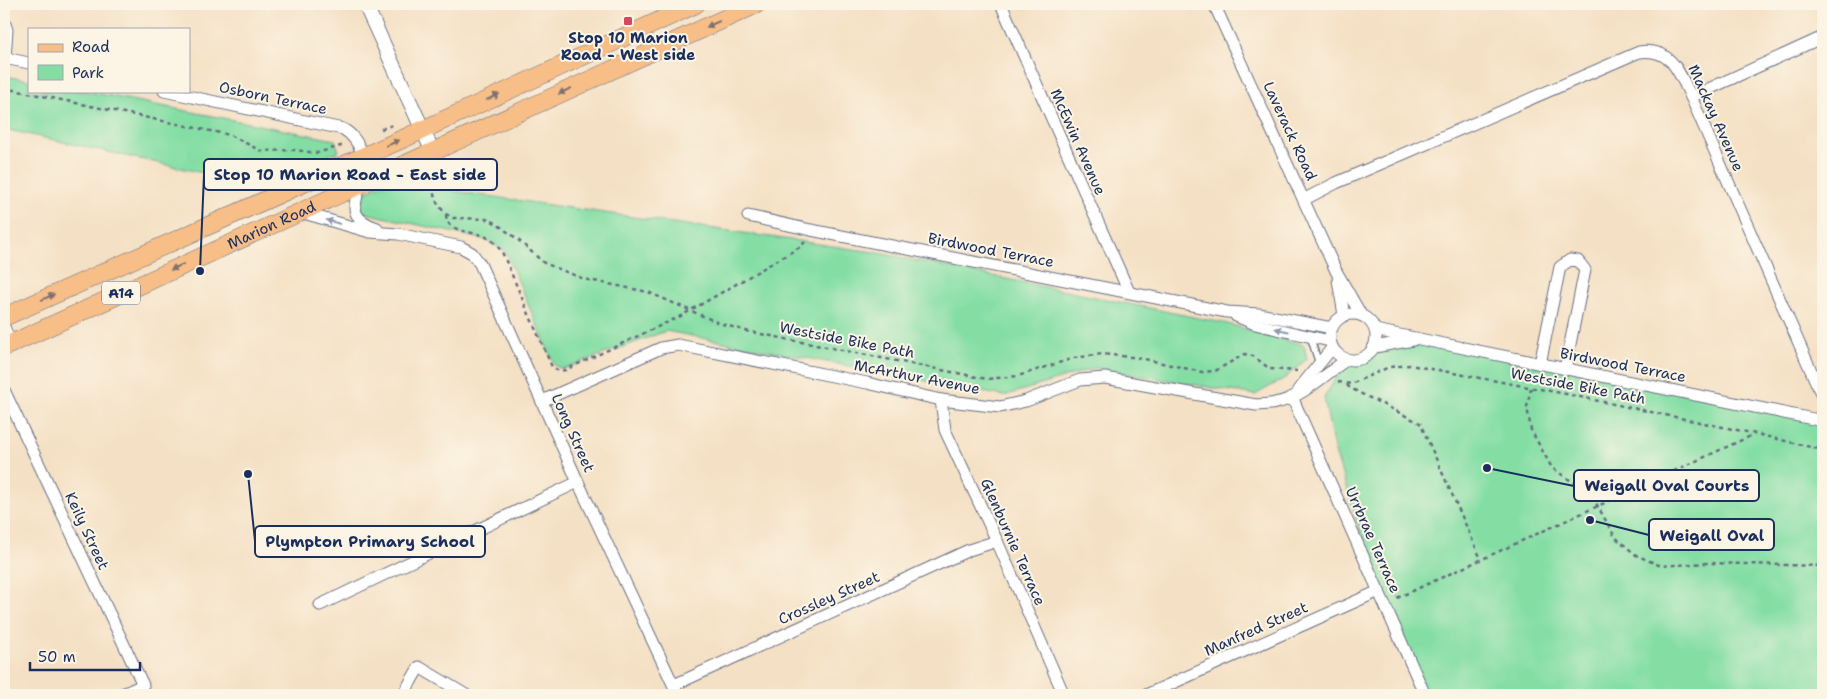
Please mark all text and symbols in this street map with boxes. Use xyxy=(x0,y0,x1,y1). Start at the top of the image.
marker: Stop 10 Marion Road - West side xyxy=(622,15,634,27)
one-way arrow xyxy=(706,20,720,28)
legend xyxy=(28,28,190,92)
place label: Stop 10 Marion Road - West side xyxy=(561,28,695,65)
text: Road xyxy=(72,37,110,57)
street label: Mackay Avenue xyxy=(1684,61,1748,175)
text: Park xyxy=(72,63,104,83)
street label: Osborn Terrace xyxy=(217,77,329,119)
street label: Laverack Road xyxy=(1258,78,1322,184)
street label: McEwin Avenue xyxy=(1046,86,1110,198)
one-way arrow xyxy=(558,88,572,96)
one-way arrow xyxy=(486,93,500,101)
one-way arrow xyxy=(386,138,401,146)
callout: Stop 10 Marion Road - East side xyxy=(204,159,497,190)
text: Stop 10 Marion Road - East side xyxy=(214,164,487,185)
street label: Marion Road xyxy=(224,196,319,254)
one-way arrow xyxy=(326,217,341,225)
street label: Birdwood Terrace xyxy=(926,228,1056,272)
one-way arrow xyxy=(170,264,184,272)
road number: A14 xyxy=(102,282,140,304)
one-way arrow xyxy=(41,292,55,300)
street label: Westside Bike Path xyxy=(778,317,916,363)
one-way arrow xyxy=(1275,326,1290,334)
street label: Birdwood Terrace xyxy=(1558,343,1688,387)
street label: McArthur Avenue xyxy=(852,355,982,399)
street label: Westside Bike Path xyxy=(1509,363,1647,409)
street label: Long Street xyxy=(547,390,599,476)
callout: Weigall Oval Courts xyxy=(1574,470,1759,501)
street label: Glenburnie Terrace xyxy=(976,475,1050,609)
text: Weigall Oval Courts xyxy=(1584,475,1750,496)
street label: Urrbrae Terrace xyxy=(1341,484,1405,596)
street label: Keily Street xyxy=(60,489,114,573)
callout: Weigall Oval xyxy=(1649,519,1774,550)
text: Weigall Oval xyxy=(1660,525,1765,546)
callout: Plympton Primary School xyxy=(255,526,485,557)
text: Plympton Primary School xyxy=(265,531,475,552)
street label: Crossley Street xyxy=(775,567,883,629)
street label: Manfred Street xyxy=(1201,597,1311,661)
scale bar xyxy=(30,639,140,671)
text: 50 m xyxy=(38,647,76,667)

